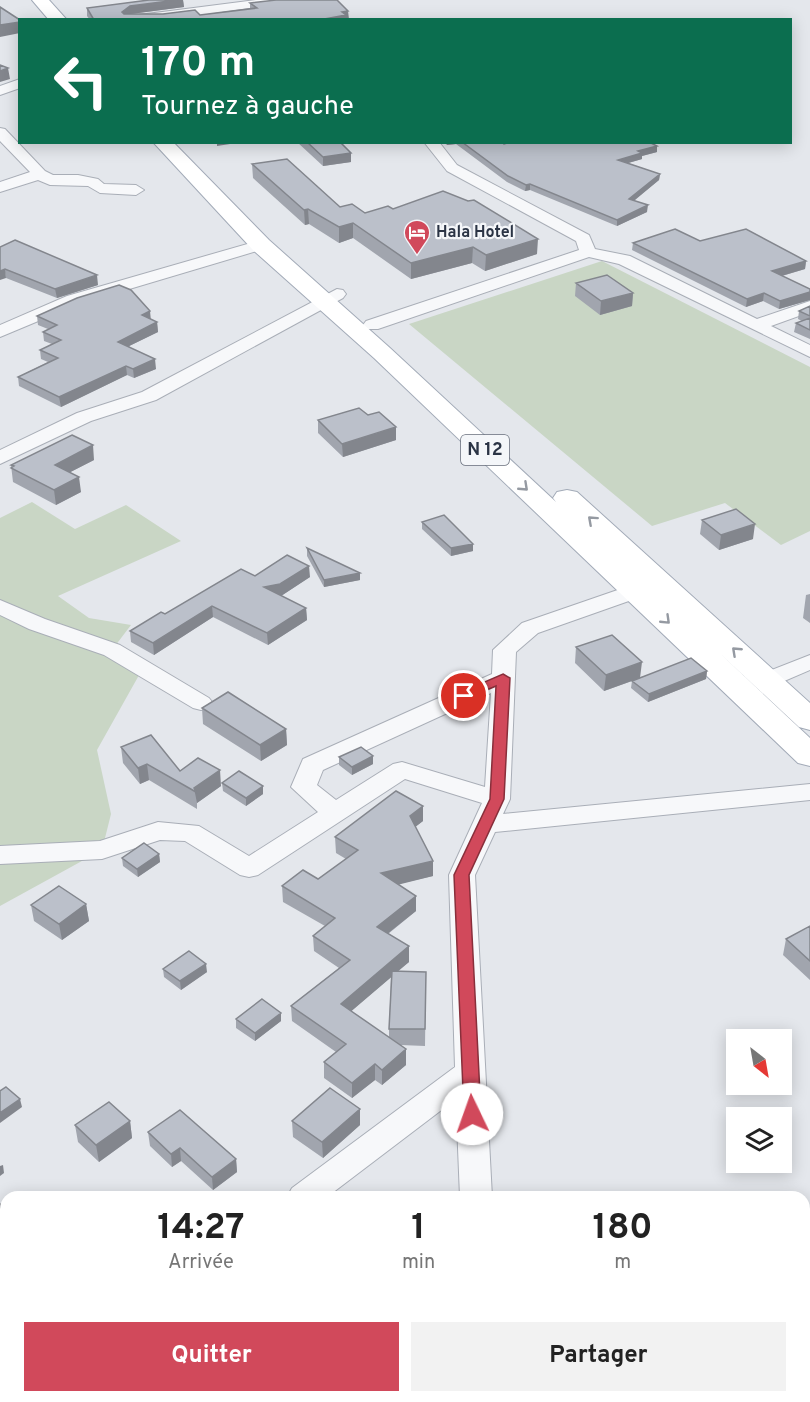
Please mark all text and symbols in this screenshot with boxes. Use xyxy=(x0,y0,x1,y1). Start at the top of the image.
text: 170 m xyxy=(141,38,255,91)
icon: left xyxy=(42,42,120,120)
text: Tournez à gauche xyxy=(141,90,354,124)
hotel icon: Hala Hotel xyxy=(402,218,432,256)
place label: Hala Hotel xyxy=(436,223,514,243)
road number: N 12 xyxy=(461,435,509,465)
one-way arrow xyxy=(517,480,528,491)
one-way arrow xyxy=(588,516,599,527)
one-way arrow xyxy=(659,613,670,624)
one-way arrow xyxy=(732,647,743,658)
pin xyxy=(438,670,489,721)
icon: arrive xyxy=(447,679,480,712)
north arrow xyxy=(726,1029,792,1095)
map controls xyxy=(726,1029,792,1173)
position arrow xyxy=(440,1082,504,1146)
button: layers xyxy=(726,1107,792,1173)
text: 14:27 xyxy=(157,1206,245,1252)
text: 1 xyxy=(411,1206,426,1252)
text: 180 xyxy=(593,1206,653,1252)
text: Arrivée xyxy=(168,1250,234,1276)
text: min xyxy=(402,1250,435,1276)
text: m xyxy=(614,1250,631,1276)
button: Quitter xyxy=(24,1322,399,1391)
button: Partager xyxy=(411,1322,786,1391)

